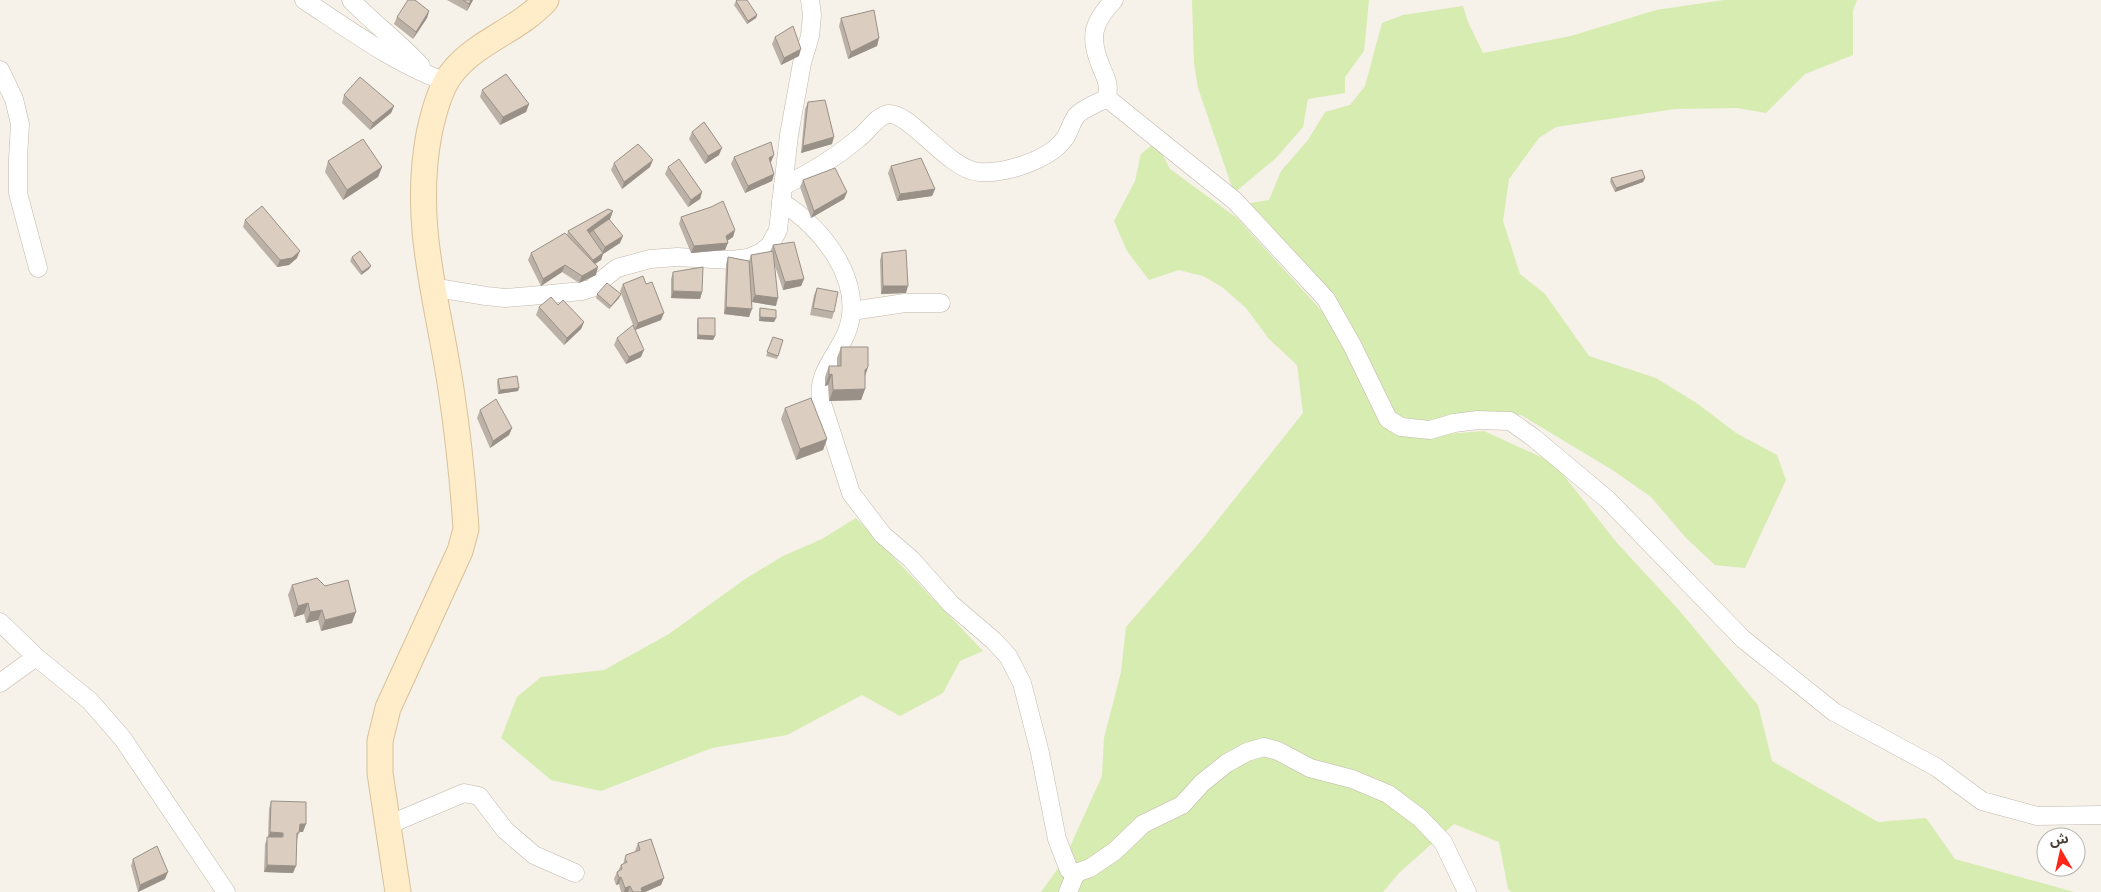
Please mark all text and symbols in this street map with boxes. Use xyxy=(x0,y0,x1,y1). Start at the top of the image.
north arrow xyxy=(2036,827,2086,877)
text: ش xyxy=(2048,831,2070,851)

